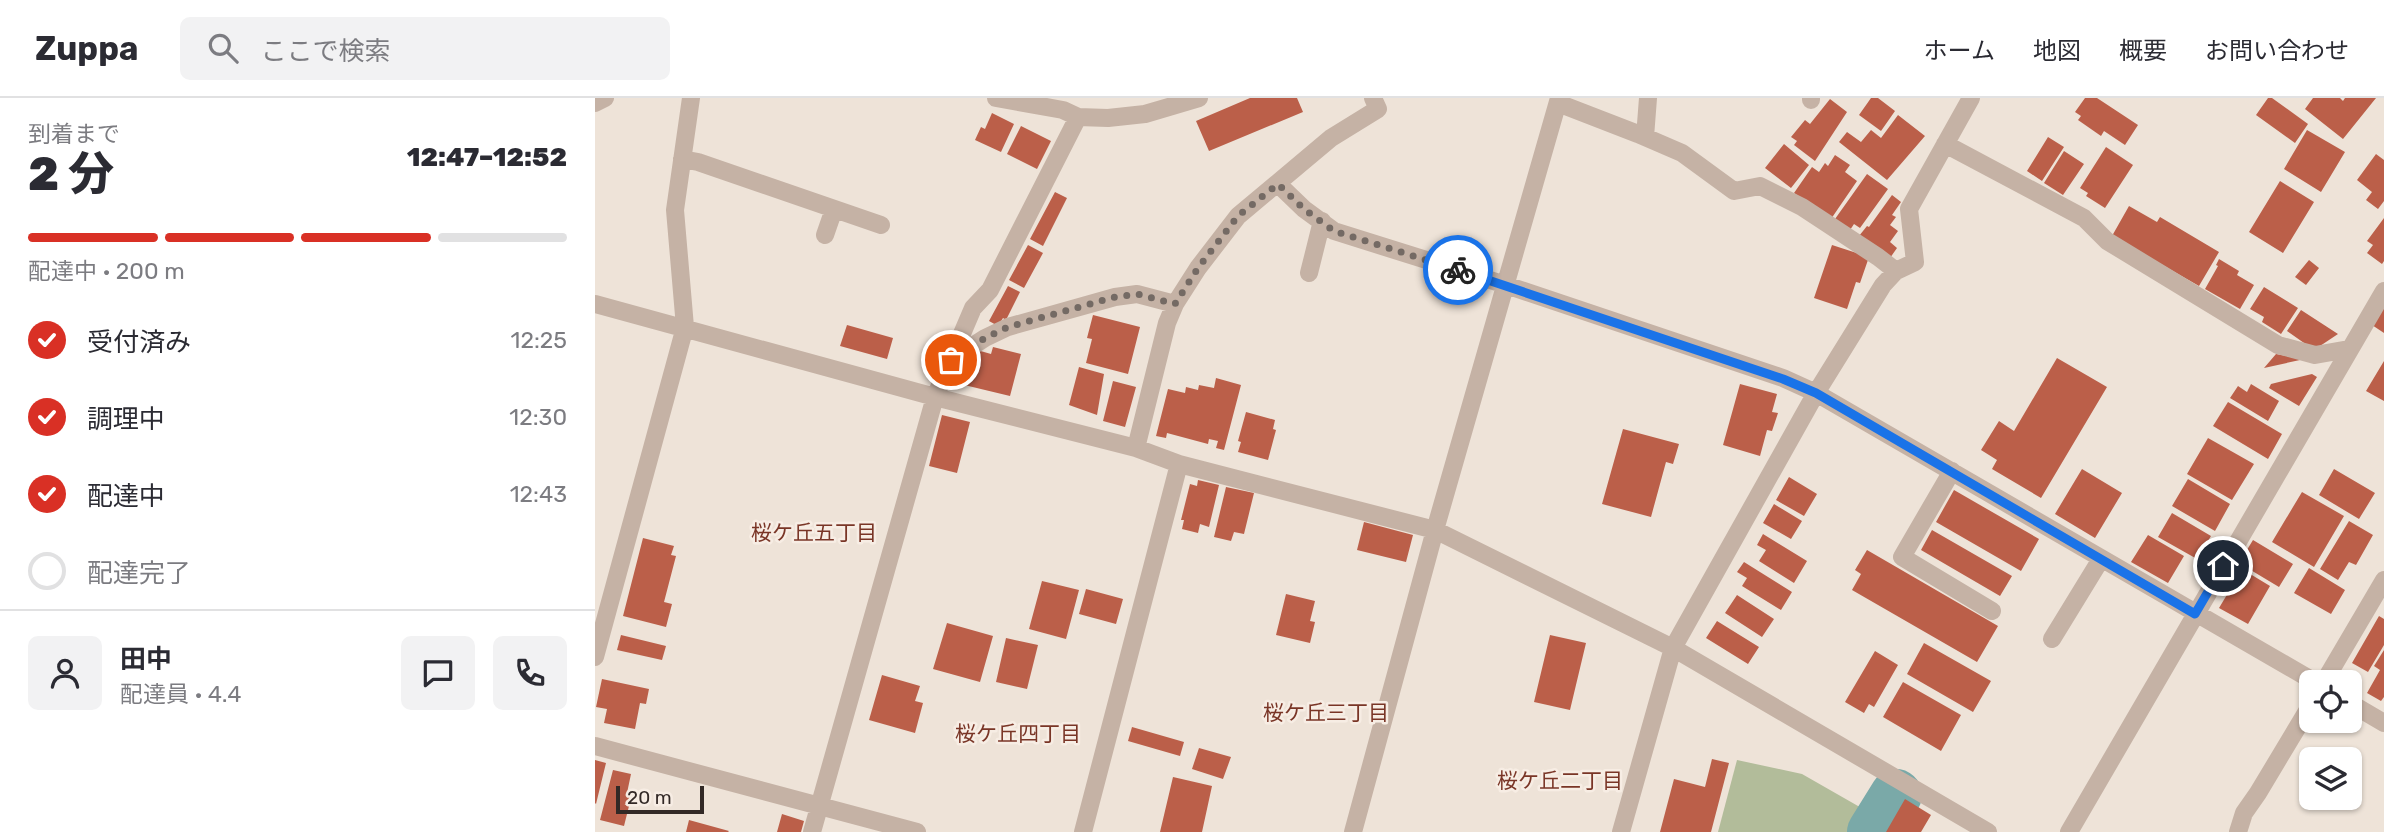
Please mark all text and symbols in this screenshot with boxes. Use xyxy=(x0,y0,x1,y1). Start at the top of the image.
search box xyxy=(180,17,670,80)
text: Zuppa xyxy=(35,29,138,68)
icon: search xyxy=(204,29,242,67)
text: ここで検索 xyxy=(260,36,391,67)
text: ホーム xyxy=(1924,37,1995,65)
text: 地図 xyxy=(2033,37,2081,65)
text: 概要 xyxy=(2119,37,2167,65)
text: お問い合わせ xyxy=(2205,37,2349,65)
text: 到着まで xyxy=(28,120,120,148)
text: 12:47–12:52 xyxy=(407,142,567,173)
text: 2 分 xyxy=(28,147,114,202)
courier xyxy=(1423,235,1493,305)
icon: bike xyxy=(1439,251,1477,289)
text: 配達中 · 200 m xyxy=(28,257,185,285)
icon: check xyxy=(28,321,66,359)
text: 12:25 xyxy=(511,326,567,354)
text: 受付済み xyxy=(87,327,191,358)
pin xyxy=(921,330,981,390)
icon: bag xyxy=(932,341,970,379)
icon: check xyxy=(28,398,66,436)
text: 12:30 xyxy=(509,403,567,431)
text: 調理中 xyxy=(87,404,165,435)
icon: check xyxy=(28,475,66,513)
text: 12:43 xyxy=(510,480,567,508)
text: 配達中 xyxy=(87,481,165,512)
district label: 桜ケ丘五丁目 xyxy=(751,520,877,545)
pin xyxy=(2193,536,2253,596)
icon: home xyxy=(2204,547,2242,585)
text: 配達完了 xyxy=(87,558,191,589)
button: person xyxy=(28,636,102,710)
button: chat xyxy=(401,636,475,710)
button: phone xyxy=(493,636,567,710)
text: 田中 xyxy=(120,644,172,675)
map controls xyxy=(2299,670,2362,810)
button: locate xyxy=(2299,670,2362,733)
text: 配達員 · 4.4 xyxy=(120,680,242,708)
district label: 桜ケ丘三丁目 xyxy=(1263,700,1389,725)
district label: 桜ケ丘四丁目 xyxy=(955,721,1081,746)
button: layers xyxy=(2299,747,2362,810)
district label: 桜ケ丘二丁目 xyxy=(1497,768,1623,793)
scale bar xyxy=(616,783,703,815)
text: 20 m xyxy=(627,786,672,809)

